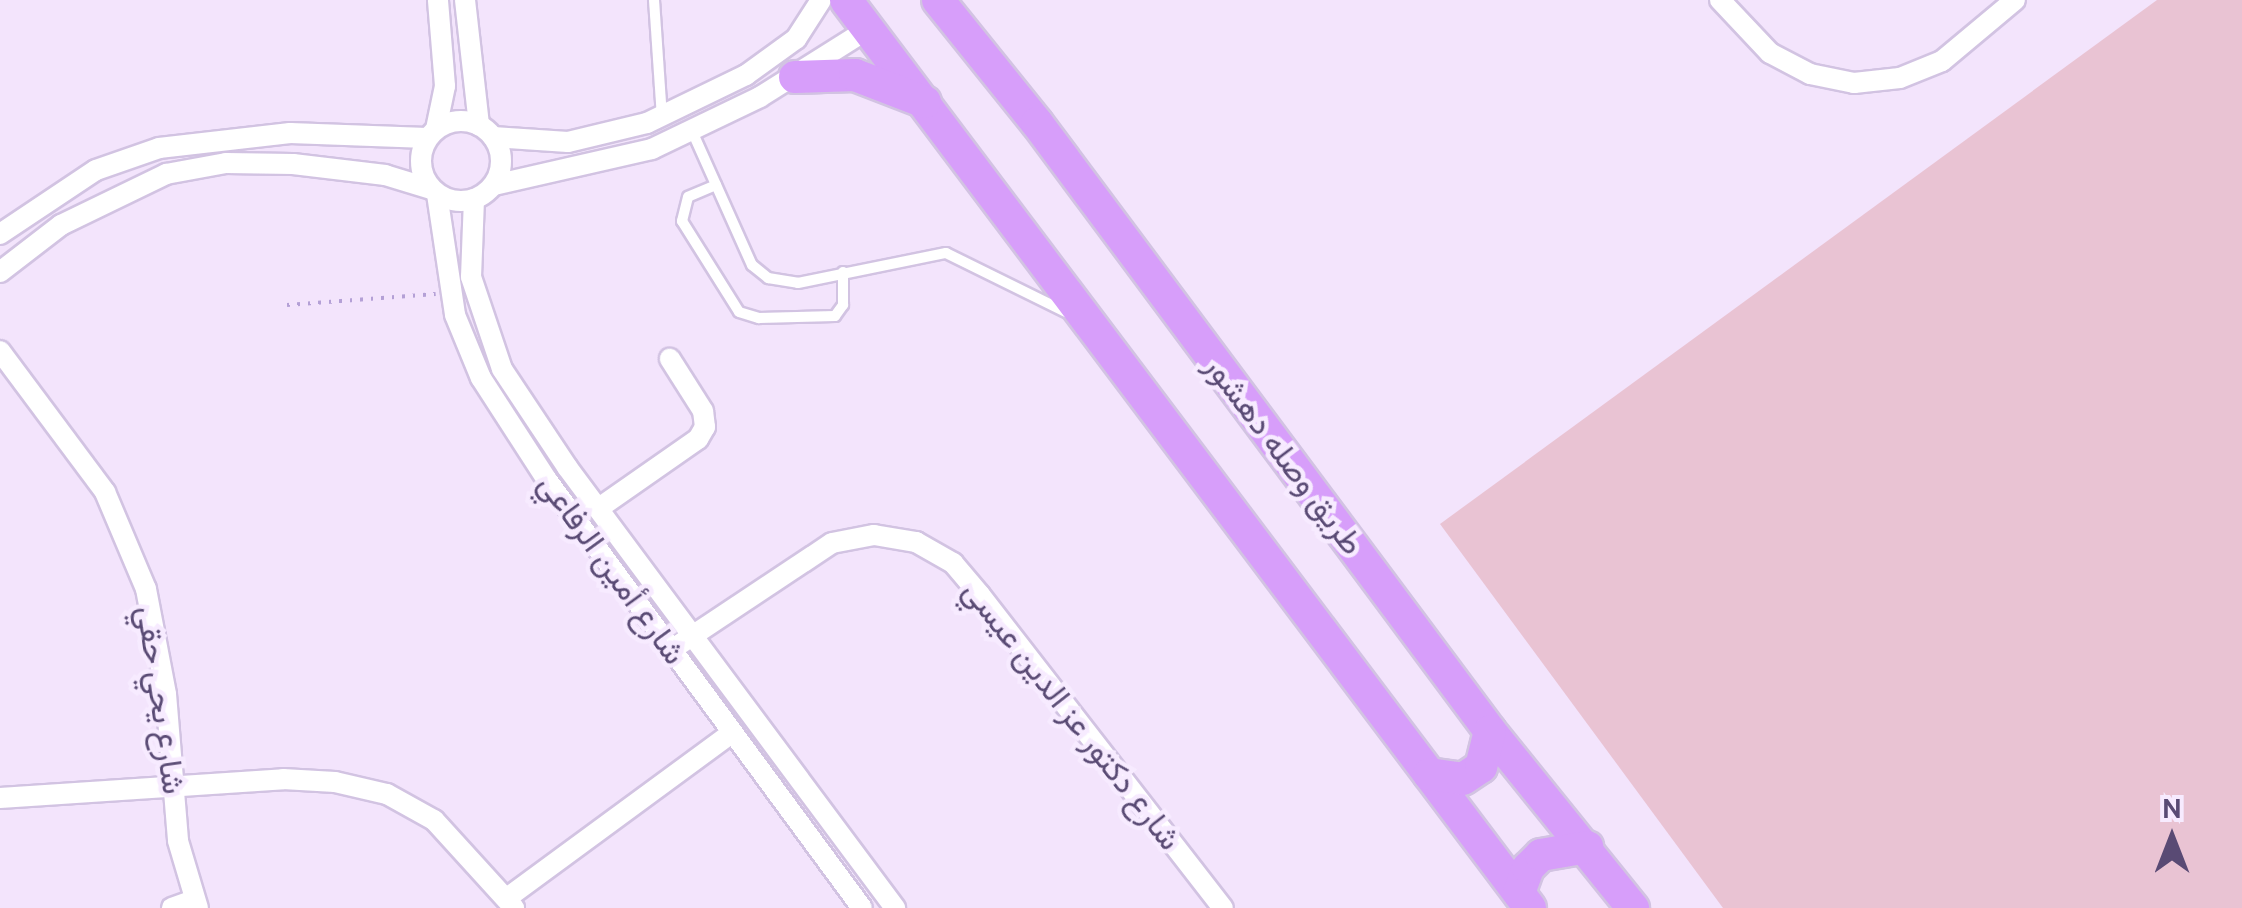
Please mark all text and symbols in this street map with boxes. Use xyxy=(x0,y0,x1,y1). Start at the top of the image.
street label: طريق وصله دهشور xyxy=(1197,348,1371,562)
street label: شارع أمين الرفاعي xyxy=(530,466,694,672)
street label: شارع دكتور عز الدين عيسي xyxy=(955,572,1189,858)
street label: شارع يحي حقي xyxy=(129,604,193,796)
north arrow xyxy=(2122,788,2222,888)
text: N xyxy=(2162,791,2182,825)

